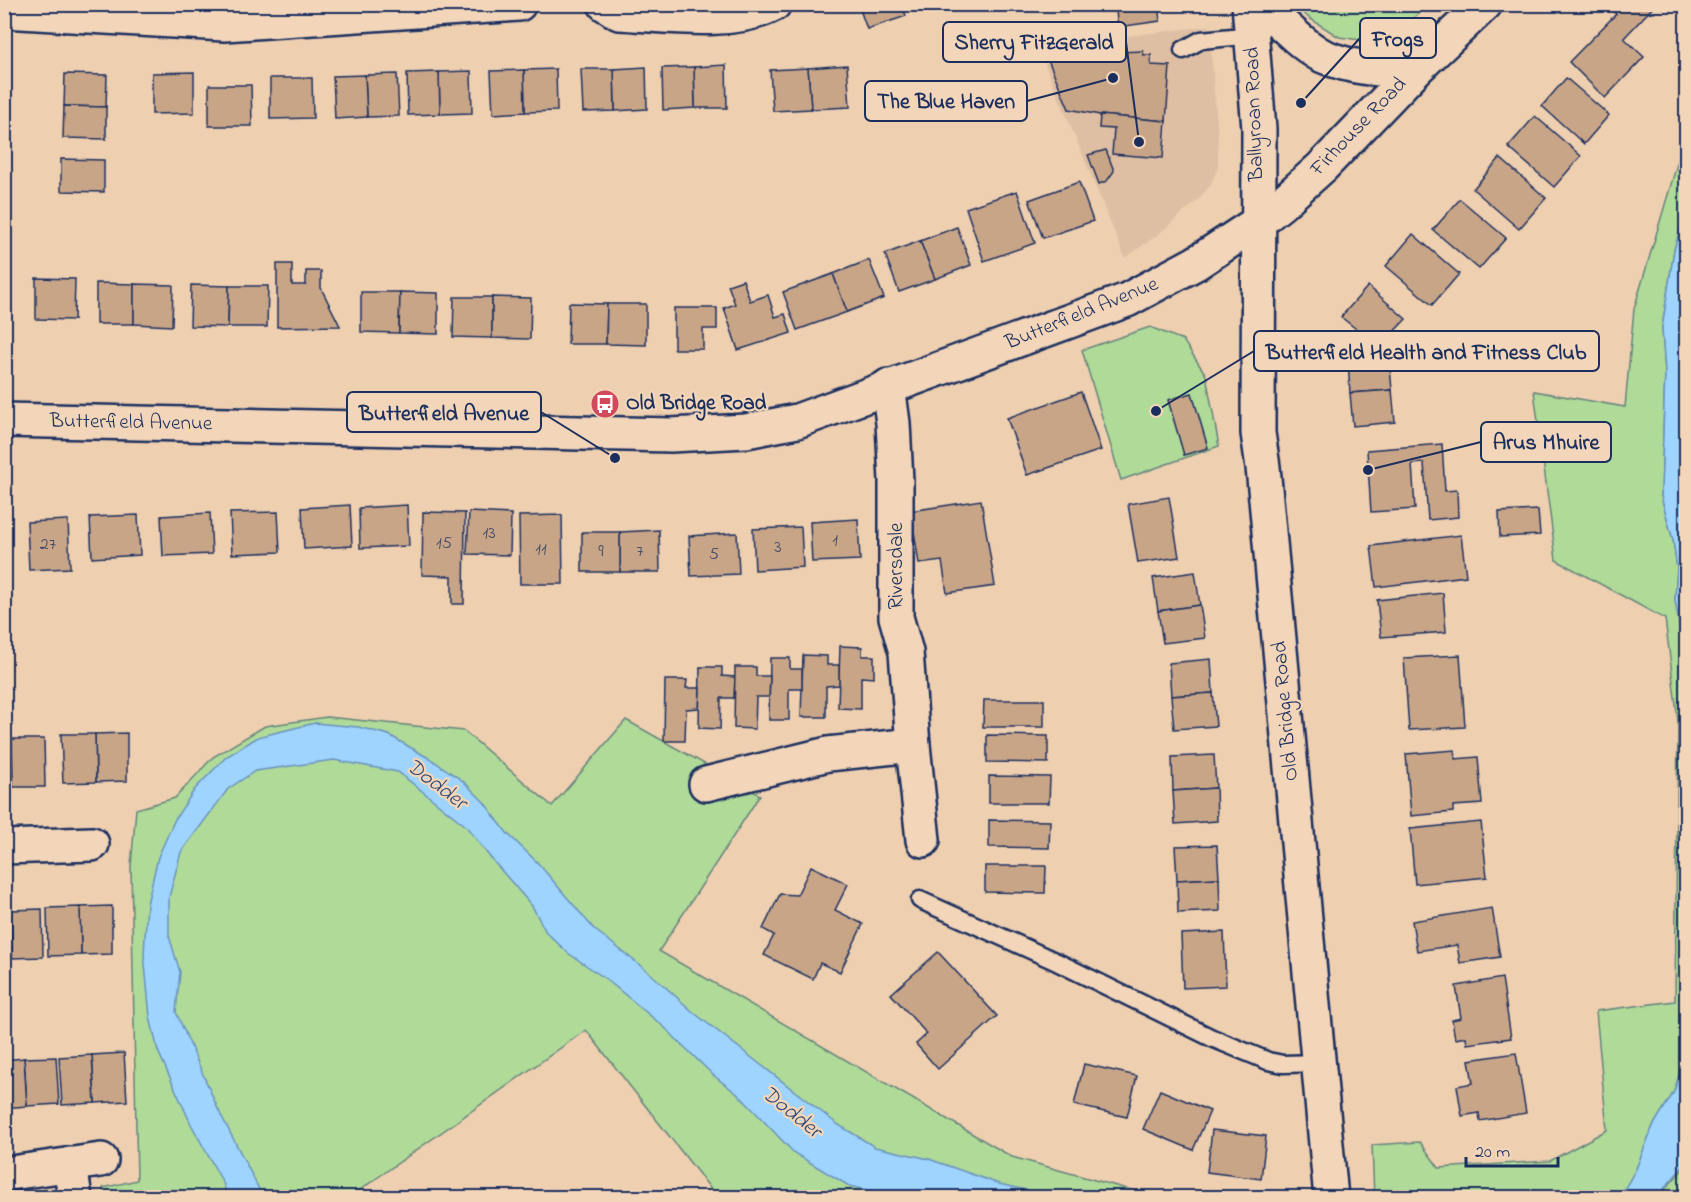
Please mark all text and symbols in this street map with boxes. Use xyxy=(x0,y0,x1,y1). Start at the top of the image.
callout: Frogs xyxy=(1360,18,1436,58)
callout: Sherry FitzGerald xyxy=(943,22,1126,62)
text: Frogs xyxy=(1371,25,1424,58)
text: Sherry FitzGerald xyxy=(954,28,1114,61)
street label: Ballyroan Road xyxy=(1238,46,1274,183)
street label: Firhouse Road xyxy=(1303,70,1414,184)
callout: The Blue Haven xyxy=(865,81,1027,121)
text: The Blue Haven xyxy=(877,87,1015,119)
street label: Butterfield Avenue xyxy=(1000,269,1163,359)
callout: Butterfield Health and Fitness Club xyxy=(1254,331,1599,371)
text: Butterfield Health and Fitness Club xyxy=(1265,338,1587,370)
bus stop icon: Old Bridge Road xyxy=(589,388,621,420)
place label: Old Bridge Road xyxy=(626,389,767,421)
callout: Butterfield Avenue xyxy=(347,392,541,432)
text: Butterfield Avenue xyxy=(358,399,530,431)
street label: Butterfield Avenue xyxy=(49,407,213,439)
callout: Arus Mhuire xyxy=(1481,422,1611,462)
text: Arus Mhuire xyxy=(1493,428,1600,460)
house number: 13 xyxy=(482,521,496,547)
street label: Riversdale xyxy=(882,522,912,609)
house number: 1 xyxy=(832,528,838,554)
house number: 15 xyxy=(436,531,452,557)
house number: 27 xyxy=(40,532,57,558)
house number: 3 xyxy=(774,535,782,561)
house number: 11 xyxy=(535,537,547,563)
house number: 9 xyxy=(598,539,604,565)
house number: 7 xyxy=(636,539,644,565)
house number: 5 xyxy=(709,542,719,568)
street label: Old Bridge Road xyxy=(1265,639,1309,782)
water label: Dodder xyxy=(399,751,476,820)
water label: Dodder xyxy=(754,1079,830,1149)
scale bar xyxy=(1466,1130,1558,1168)
text: 20 m xyxy=(1475,1140,1510,1166)

